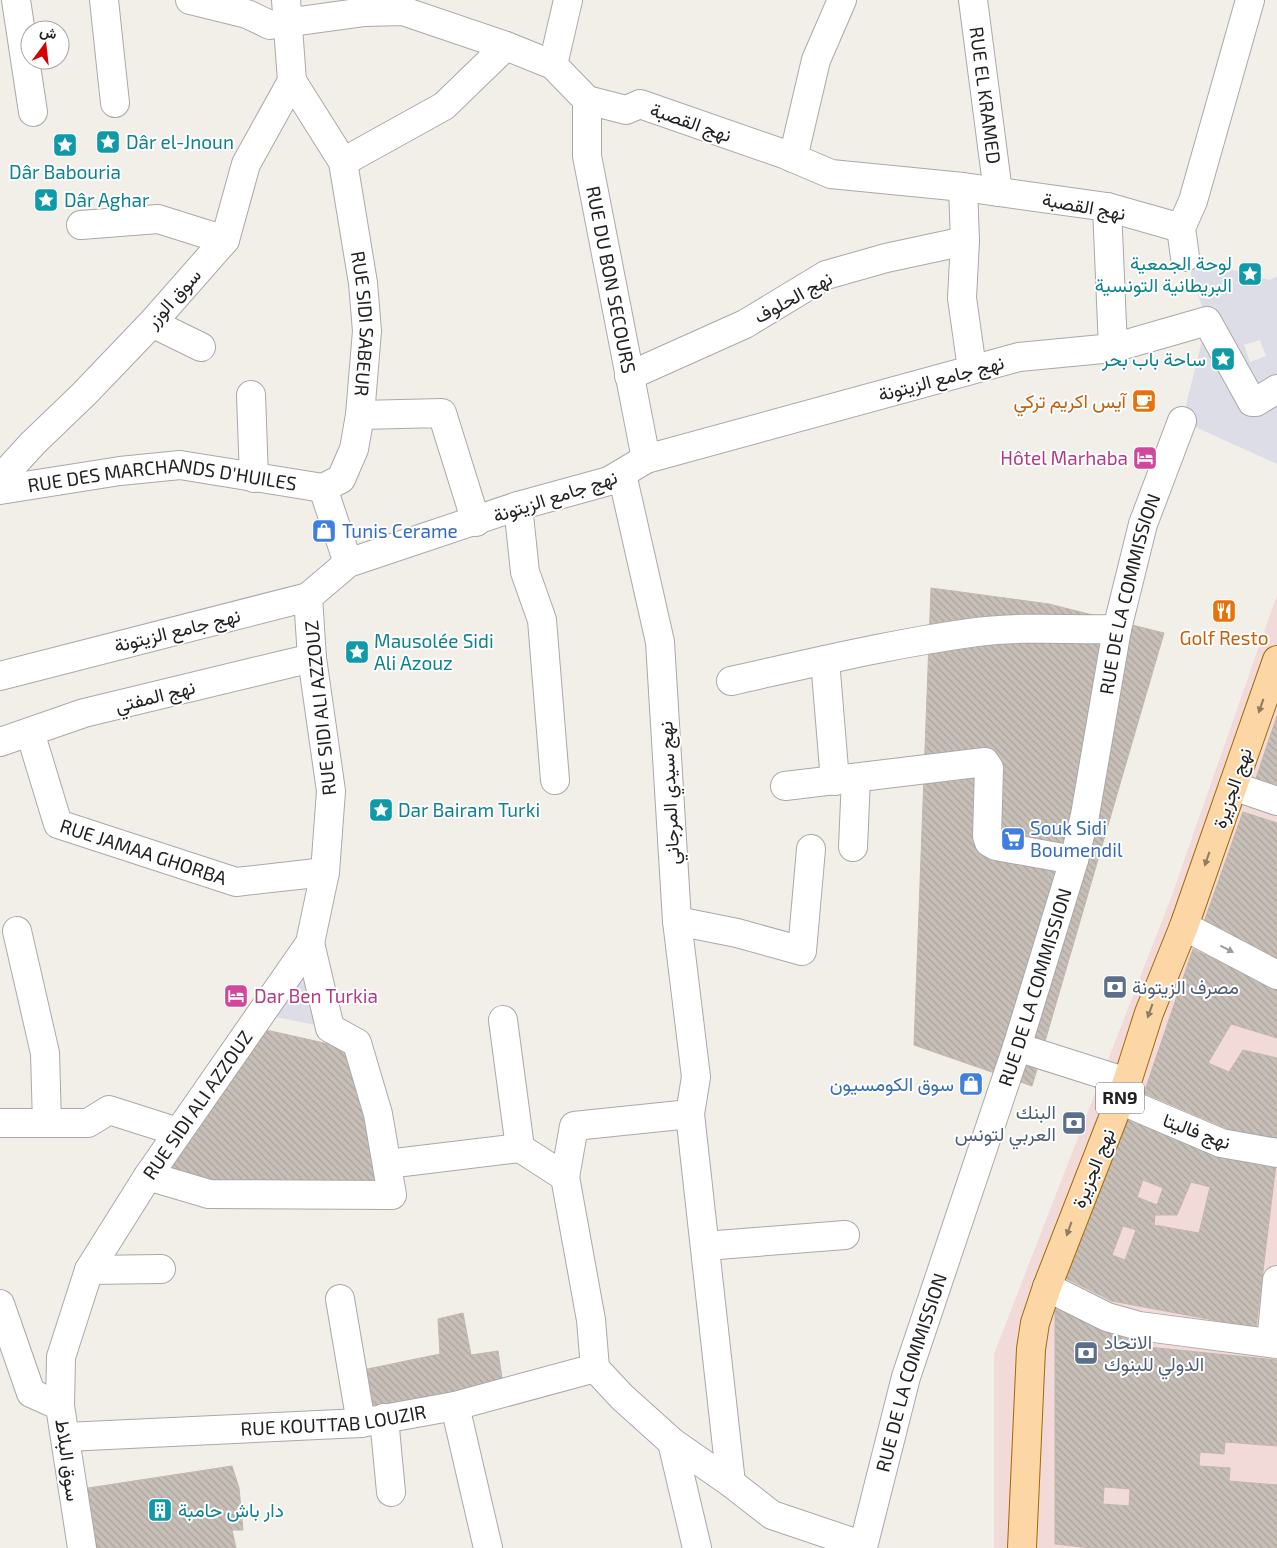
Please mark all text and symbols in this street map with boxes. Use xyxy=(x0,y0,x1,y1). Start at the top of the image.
north arrow xyxy=(20,20,70,70)
text: ش xyxy=(38,22,59,43)
street label: RUE EL KRAMED xyxy=(966,25,1006,165)
street label: نهج القصبة xyxy=(647,97,735,149)
place icon: Dâr el-Jnoun xyxy=(95,129,121,155)
place label: Dâr el-Jnoun xyxy=(126,130,234,153)
place icon: Dâr Babouria xyxy=(52,132,78,158)
place label: Dâr Babouria xyxy=(9,160,121,183)
street label: RUE DU BON SECOURS xyxy=(582,184,641,375)
place icon: Dâr Aghar xyxy=(33,187,59,213)
street label: نهج القصبة xyxy=(1040,187,1128,227)
place label: Dâr Aghar xyxy=(64,188,150,211)
street label: RUE SIDI SABEUR xyxy=(347,249,379,397)
place label: لوحة الجمعية البريطانية التونسية xyxy=(1095,251,1232,297)
place icon: لوحة الجمعية البريطانية التونسية xyxy=(1237,261,1263,287)
street label: سوق الوزر xyxy=(139,263,206,333)
street label: نهج الحلوف xyxy=(750,266,837,330)
place icon: ساحة باب بحر xyxy=(1210,346,1236,372)
place label: ساحة باب بحر xyxy=(1101,347,1206,371)
street label: نهج جامع الزيتونة xyxy=(875,350,1007,408)
cafe icon: آيس اكريم تركي xyxy=(1131,388,1157,414)
place label: آيس اكريم تركي xyxy=(1013,389,1128,417)
hotel icon: Hôtel Marhaba xyxy=(1132,445,1158,471)
place label: Hôtel Marhaba xyxy=(1000,446,1128,469)
street label: RUE DES MARCHANDS D'HUILES xyxy=(26,453,299,496)
street label: نهج جامع الزيتونة xyxy=(490,465,621,529)
street label: RUE DE LA COMMISSION xyxy=(1094,490,1165,696)
shop icon: Tunis Cerame xyxy=(311,518,337,544)
place label: Tunis Cerame xyxy=(342,519,458,542)
restaurant icon: Golf Resto xyxy=(1211,598,1237,624)
street label: نهج جامع الزيتونة xyxy=(111,603,243,659)
street label: RUE SIDI ALI AZZOUZ xyxy=(299,619,340,797)
place label: Golf Resto xyxy=(1180,626,1268,649)
place label: Mausolée Sidi Ali Azouz xyxy=(374,629,494,674)
place icon: Mausolée Sidi Ali Azouz xyxy=(344,639,370,665)
street label: نهج المفتي xyxy=(113,674,198,721)
one-way arrow xyxy=(1257,699,1265,714)
street label: نهج سيدي المرجاني xyxy=(653,720,689,865)
street label: نهج الجزيرة xyxy=(1207,745,1259,832)
place icon: Dar Bairam Turki xyxy=(368,797,394,823)
place label: Dar Bairam Turki xyxy=(398,798,540,821)
street label: RUE JAMAA GHORBA xyxy=(57,813,230,889)
place label: Souk Sidi Boumendil xyxy=(1030,816,1123,861)
supermarket icon: Souk Sidi Boumendil xyxy=(1000,826,1026,852)
one-way arrow xyxy=(1203,852,1211,867)
street label: RUE DE LA COMMISSION xyxy=(993,885,1076,1089)
one-way arrow xyxy=(1220,945,1235,953)
bank icon: مصرف الزيتونة xyxy=(1102,974,1128,1000)
place label: مصرف الزيتونة xyxy=(1132,975,1239,999)
hotel icon: Dar Ben Turkia xyxy=(223,983,249,1009)
place label: Dar Ben Turkia xyxy=(254,984,378,1007)
one-way arrow xyxy=(1146,1004,1153,1019)
street label: RUE SIDI ALI AZZOUZ xyxy=(137,1026,257,1183)
shop icon: سوق الكومسيون xyxy=(958,1071,984,1097)
place label: سوق الكومسيون xyxy=(830,1072,954,1096)
road number: RN9 xyxy=(1096,1082,1144,1114)
place label: البنك العربي لتونس xyxy=(955,1100,1056,1150)
street label: نهج فاليتا xyxy=(1159,1108,1234,1156)
bank icon: البنك العربي لتونس xyxy=(1061,1110,1087,1136)
street label: نهج الجزيرة xyxy=(1066,1125,1122,1212)
one-way arrow xyxy=(1065,1222,1073,1237)
street label: RUE DE LA COMMISSION xyxy=(870,1270,951,1474)
place label: الاتحاد الدولي للبنوك xyxy=(1104,1330,1204,1380)
bank icon: الاتحاد الدولي للبنوك xyxy=(1073,1340,1099,1366)
street label: RUE KOUTTAB LOUZIR xyxy=(240,1399,428,1440)
street label: سوق البلاط xyxy=(50,1417,86,1503)
building icon: دار باش حامبة xyxy=(147,1497,173,1523)
place label: دار باش حامبة xyxy=(178,1498,284,1522)

